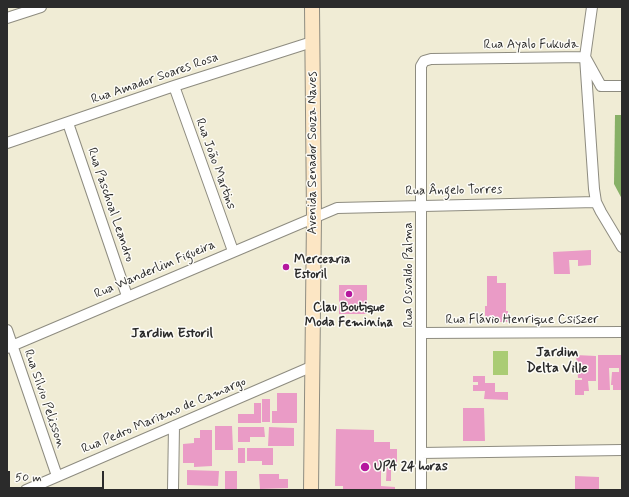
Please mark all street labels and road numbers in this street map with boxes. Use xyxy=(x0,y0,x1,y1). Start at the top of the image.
street label: Rua Ayalo Fukuda xyxy=(484,37,578,53)
street label: Rua Amador Soares Rosa xyxy=(89,50,221,108)
street label: Avenida Senador Souza Naves xyxy=(305,71,321,235)
street label: Rua João Martins xyxy=(191,116,239,212)
street label: Rua Paschoal Leandro xyxy=(83,146,137,264)
street label: Rua Ângelo Torres xyxy=(405,182,503,200)
street label: Rua Osvaldo Palma xyxy=(401,222,417,328)
street label: Rua Wanderlim Figueira xyxy=(92,237,218,303)
street label: Rua Flávio Henrique Csiszer xyxy=(446,312,598,328)
street label: Rua Sílvio Pelisson xyxy=(20,348,68,450)
street label: Rua Pedro Mariano de Camargo xyxy=(79,374,249,458)

